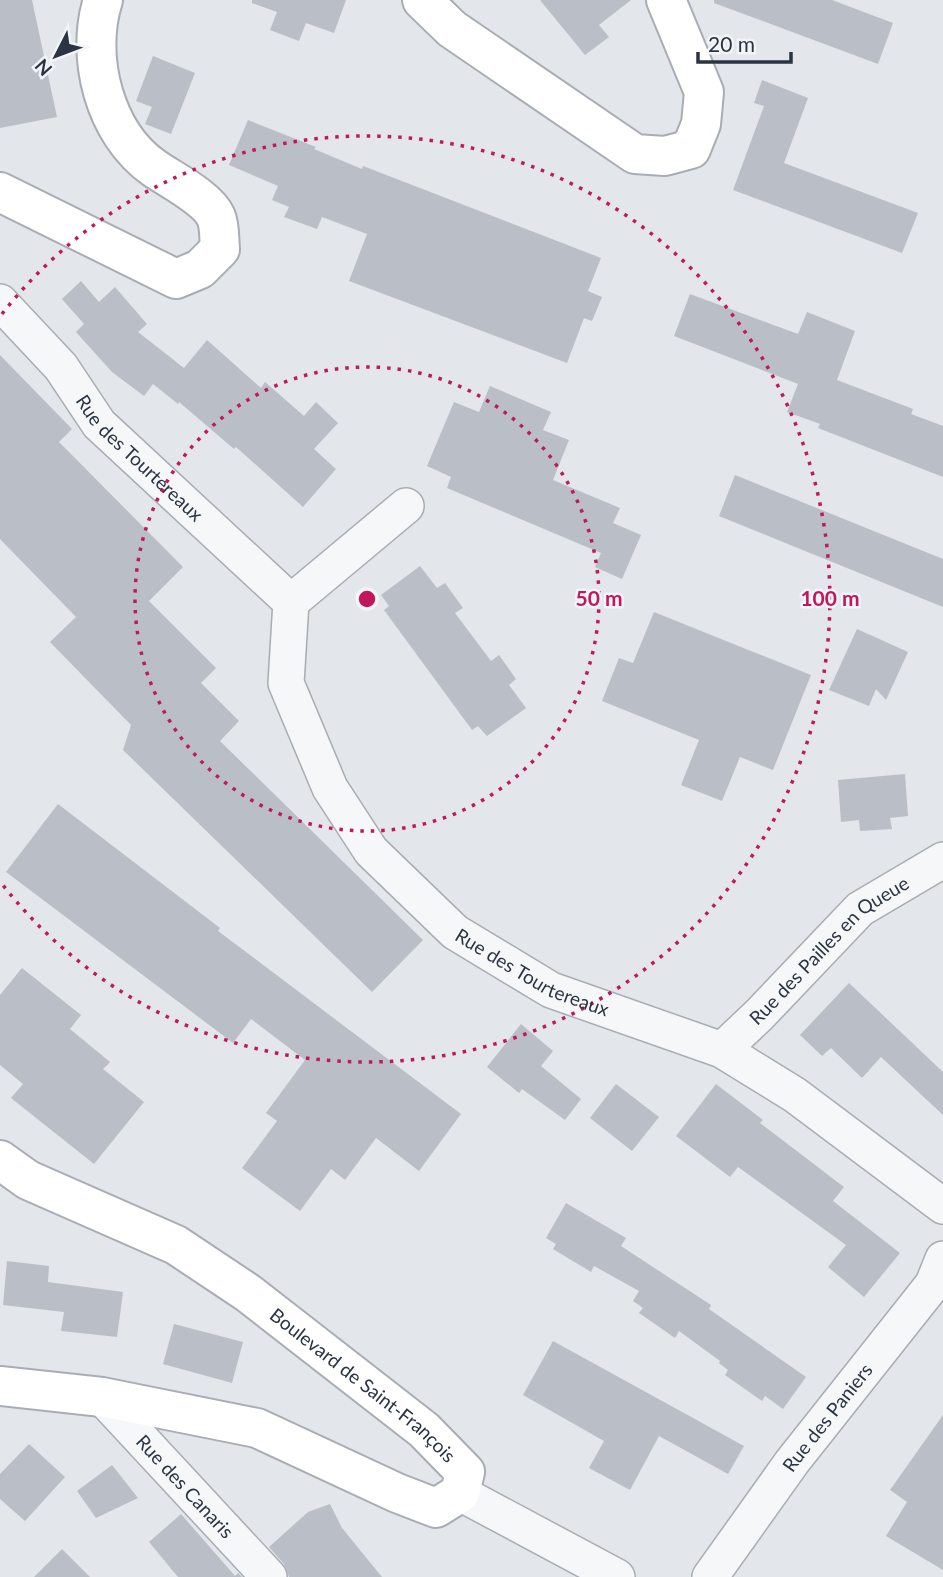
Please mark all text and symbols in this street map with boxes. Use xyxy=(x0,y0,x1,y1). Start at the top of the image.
north arrow xyxy=(21,21,91,91)
scale bar xyxy=(698,21,791,65)
text: 20 m xyxy=(708,31,755,56)
text: N xyxy=(30,55,56,81)
street label: Rue des Tourtereaux xyxy=(72,390,208,526)
text: 50 m xyxy=(575,585,623,610)
text: 100 m xyxy=(800,585,860,610)
centre of rings xyxy=(355,587,379,611)
street label: Rue des Pailles en Queue xyxy=(744,871,913,1029)
street label: Rue des Tourtereaux xyxy=(451,923,613,1021)
street label: Boulevard de Saint-François xyxy=(266,1303,461,1467)
street label: Rue des Paniers xyxy=(777,1358,877,1476)
street label: Rue des Canaris xyxy=(132,1430,239,1543)

